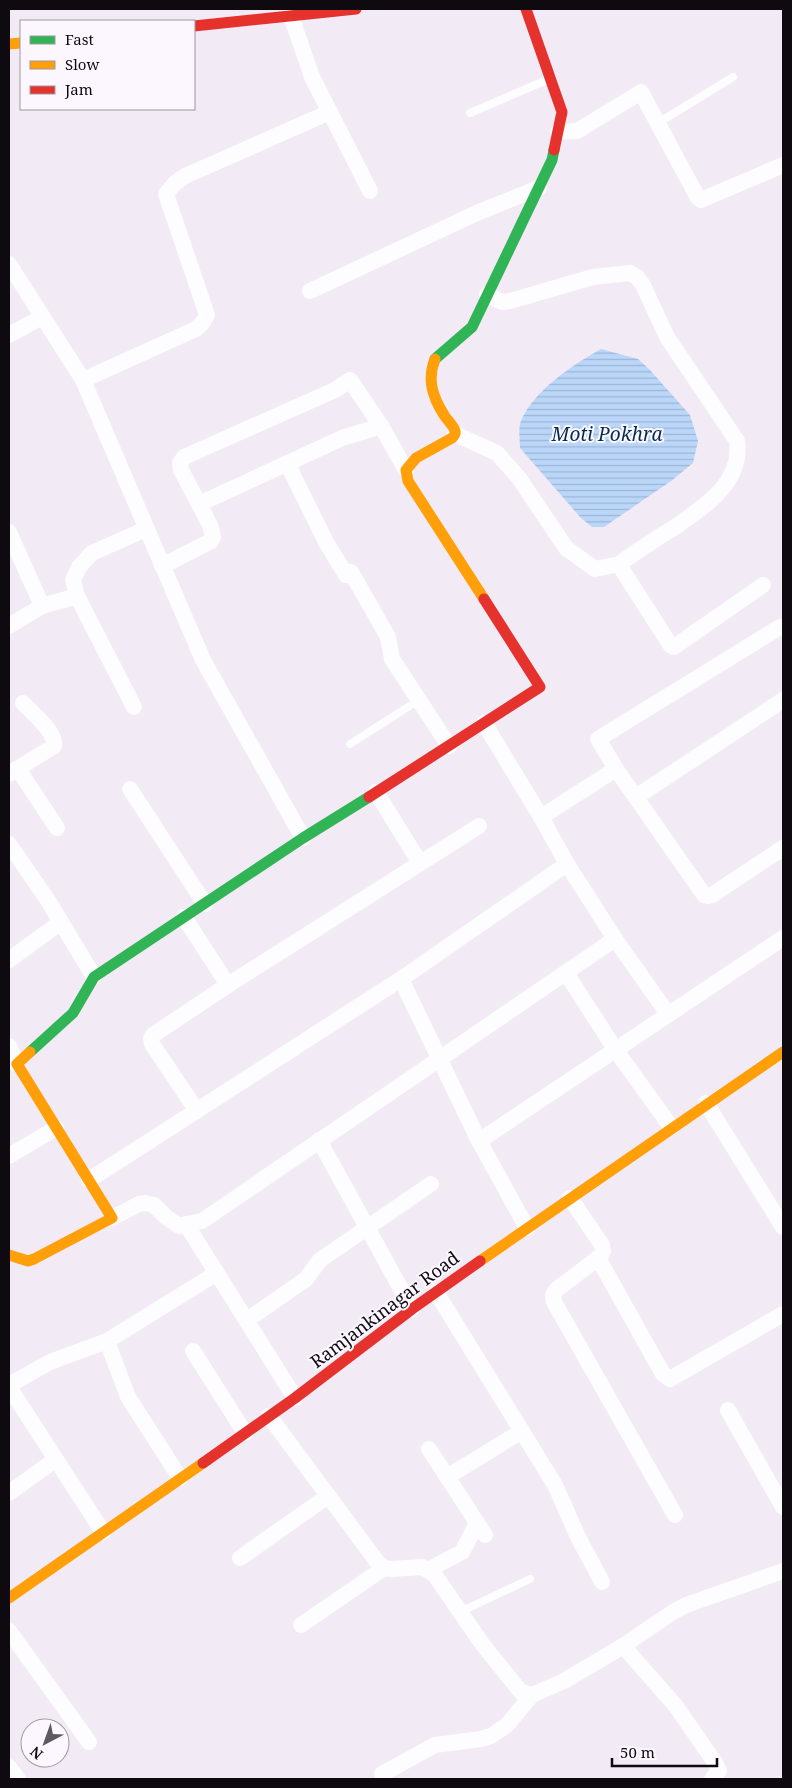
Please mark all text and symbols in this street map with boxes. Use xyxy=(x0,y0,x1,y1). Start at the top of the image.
legend xyxy=(20,20,195,110)
text: Fast xyxy=(65,29,94,49)
text: Slow xyxy=(65,54,99,74)
text: Jam xyxy=(64,79,93,99)
water label: Moti Pokhra xyxy=(551,421,662,447)
street label: Ramjankinagar Road xyxy=(305,1245,464,1373)
north arrow xyxy=(20,1718,70,1768)
scale bar xyxy=(612,1736,717,1768)
text: N xyxy=(26,1742,47,1764)
text: 50 m xyxy=(620,1742,655,1762)

